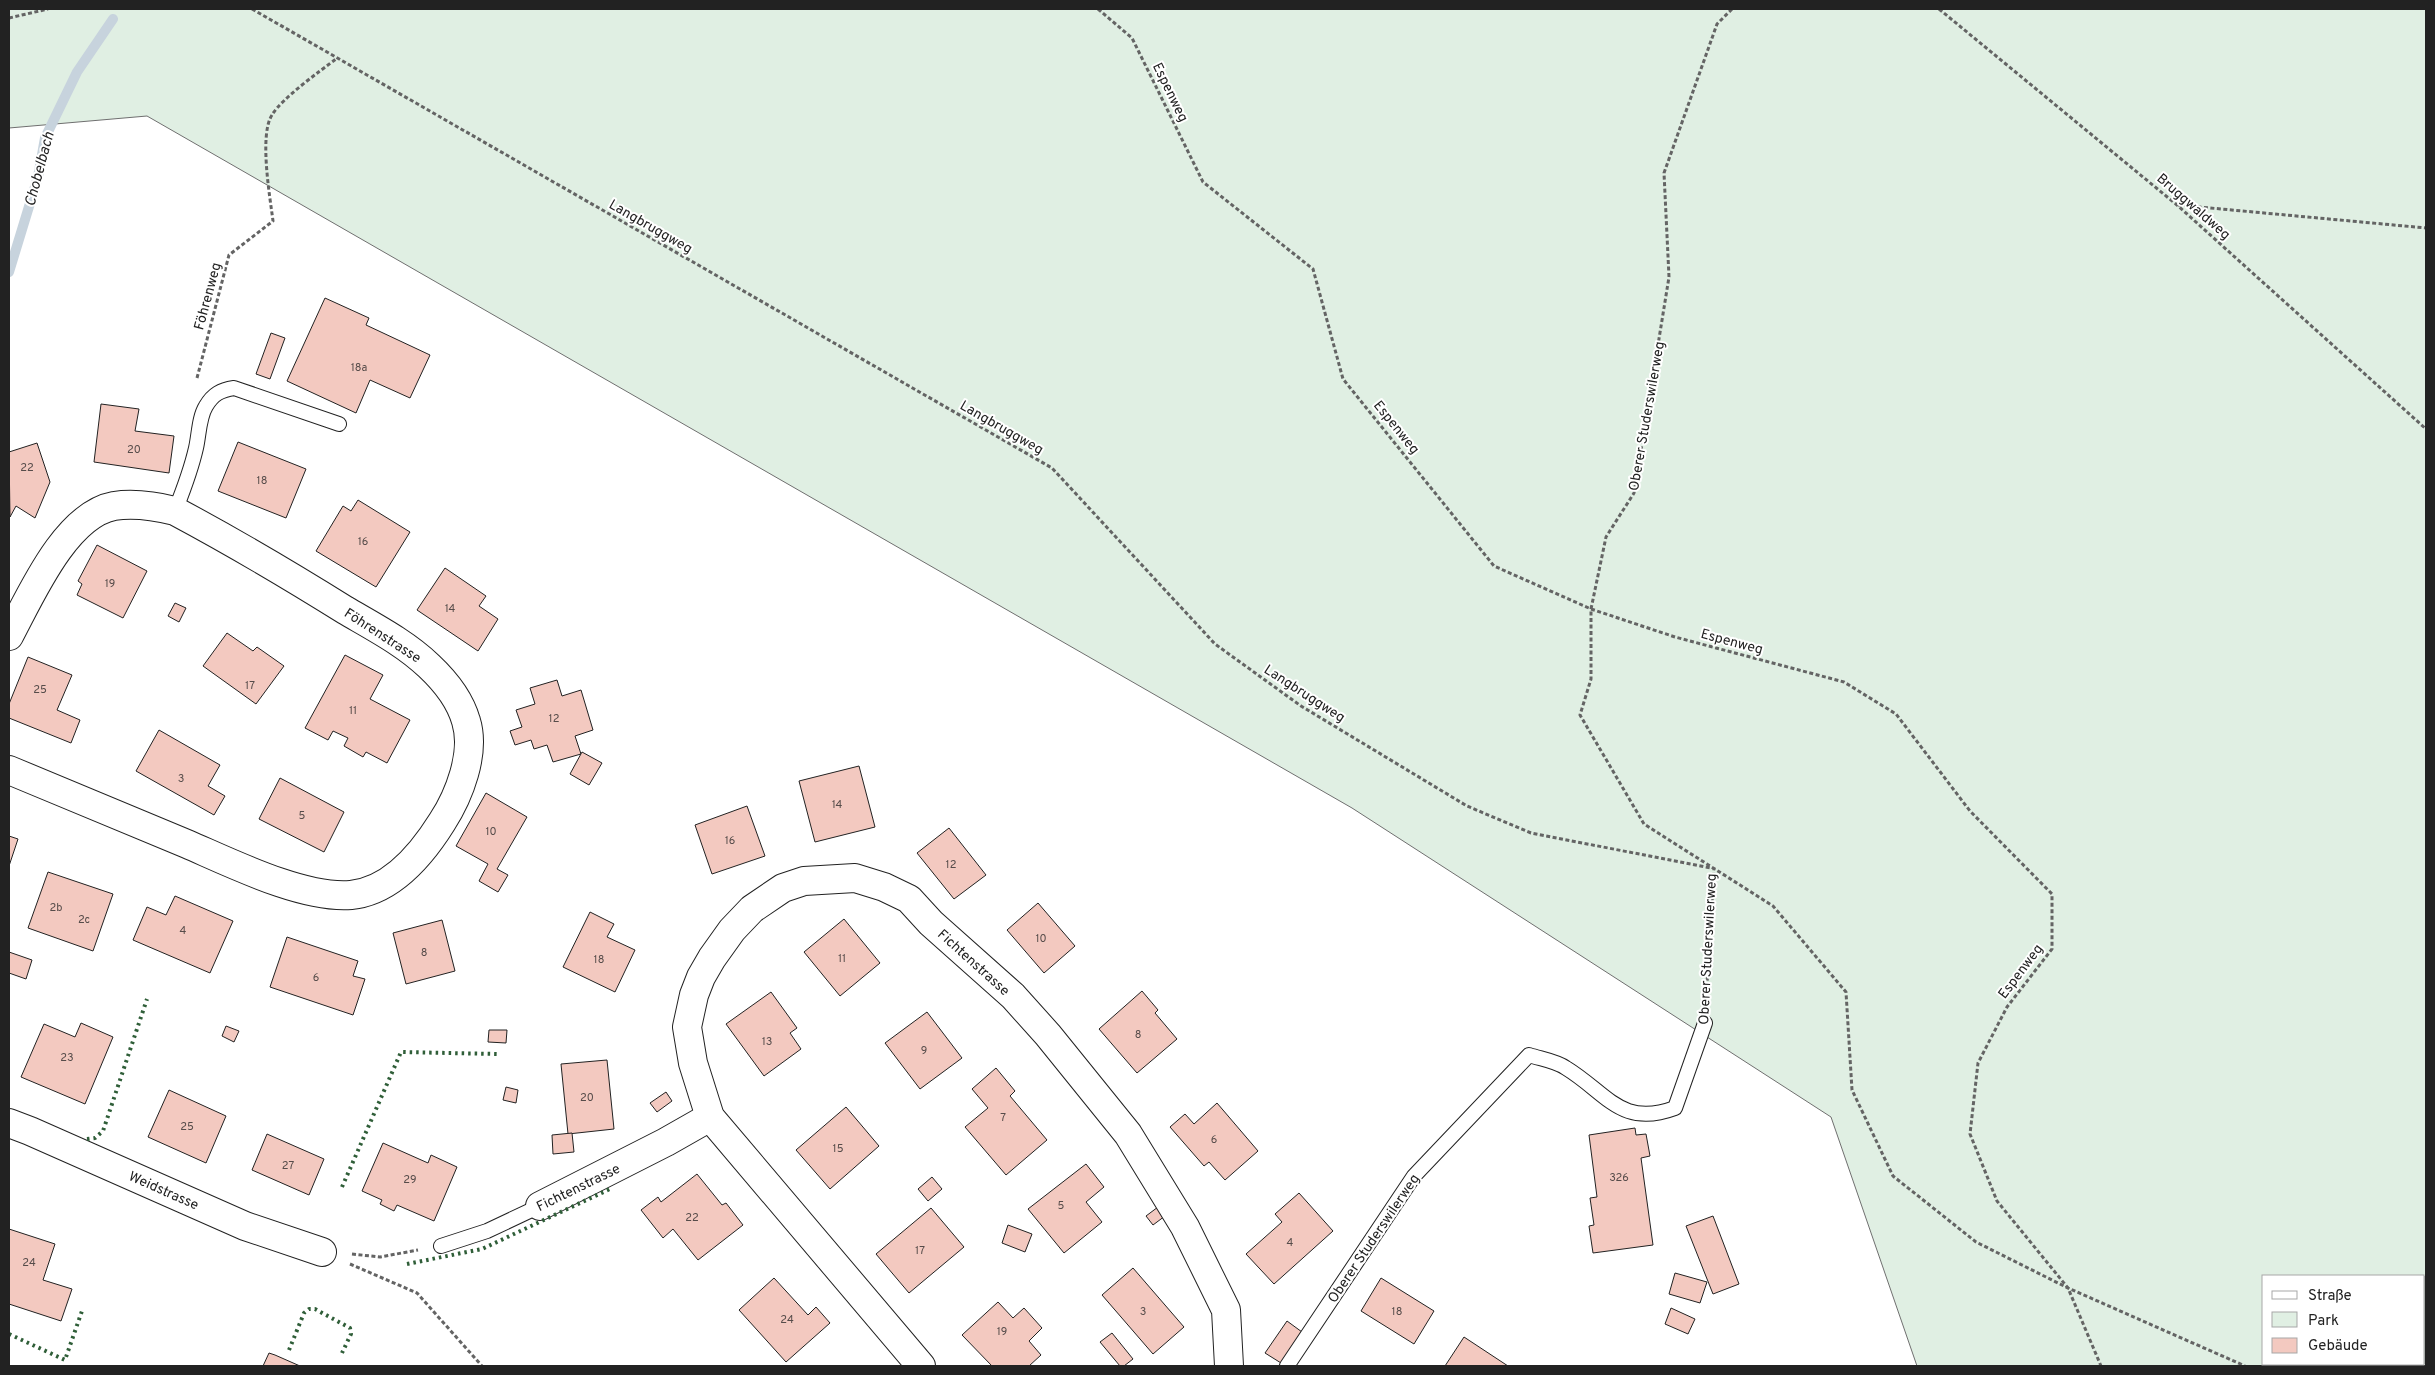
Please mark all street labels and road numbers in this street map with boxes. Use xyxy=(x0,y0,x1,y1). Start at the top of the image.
street label: Espenweg xyxy=(1148,60,1191,125)
street label: Bruggwaldweg xyxy=(2153,170,2233,244)
street label: Langbruggweg xyxy=(606,197,695,258)
street label: Föhrenweg xyxy=(191,261,226,332)
street label: Oberer Studerswilerweg xyxy=(1626,340,1669,492)
street label: Langbruggweg xyxy=(957,398,1046,459)
street label: Espenweg xyxy=(1369,398,1423,458)
street label: Föhrenstrasse xyxy=(341,605,424,667)
street label: Espenweg xyxy=(1699,626,1765,659)
street label: Langbruggweg xyxy=(1260,662,1348,727)
street label: Oberer Studerswilerweg xyxy=(1696,873,1721,1025)
street label: Fichtenstrasse xyxy=(933,926,1013,1000)
street label: Espenweg xyxy=(1995,941,2047,1002)
street label: Fichtenstrasse xyxy=(534,1161,623,1216)
street label: Weidstrasse xyxy=(126,1168,201,1214)
street label: Oberer Studerswilerweg xyxy=(1325,1171,1424,1306)

